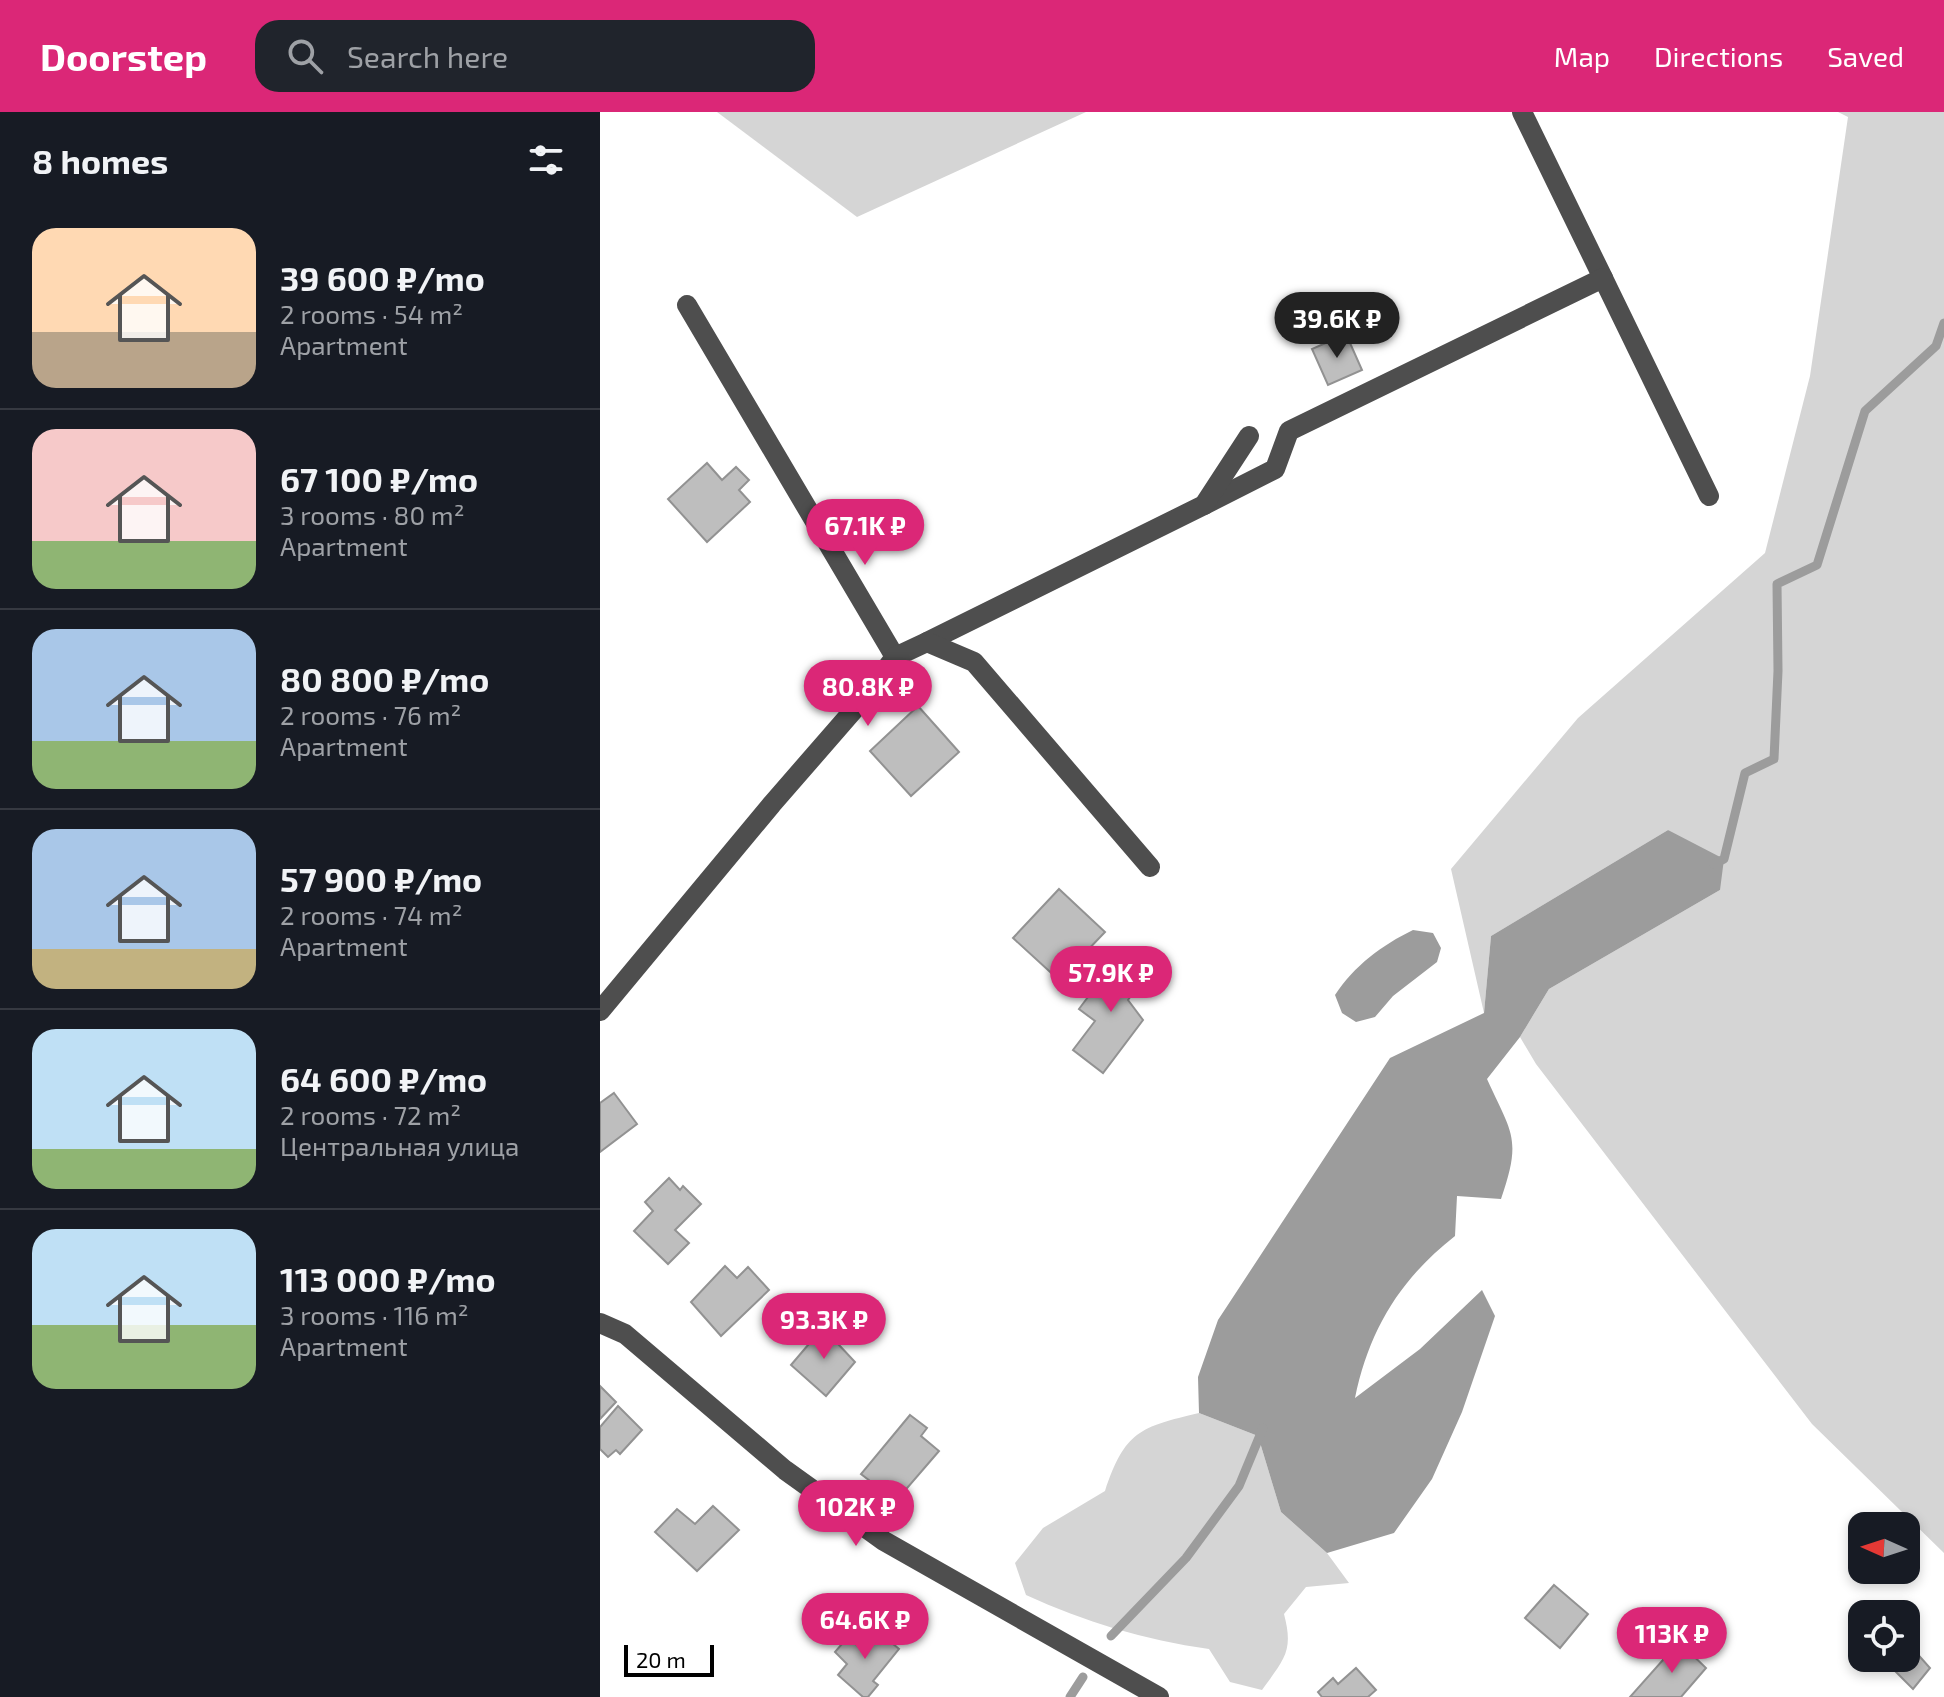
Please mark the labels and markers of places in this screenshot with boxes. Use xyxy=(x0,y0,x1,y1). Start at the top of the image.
pin: 39.6K ₽ xyxy=(1263,292,1411,360)
pin: 67.1K ₽ xyxy=(791,499,939,567)
pin: 80.8K ₽ xyxy=(794,660,942,728)
pin: 57.9K ₽ xyxy=(1037,946,1185,1014)
pin: 93.3K ₽ xyxy=(750,1293,898,1361)
pin: 102K ₽ xyxy=(791,1480,921,1548)
pin: 64.6K ₽ xyxy=(791,1593,939,1661)
pin: 113K ₽ xyxy=(1607,1607,1737,1675)

